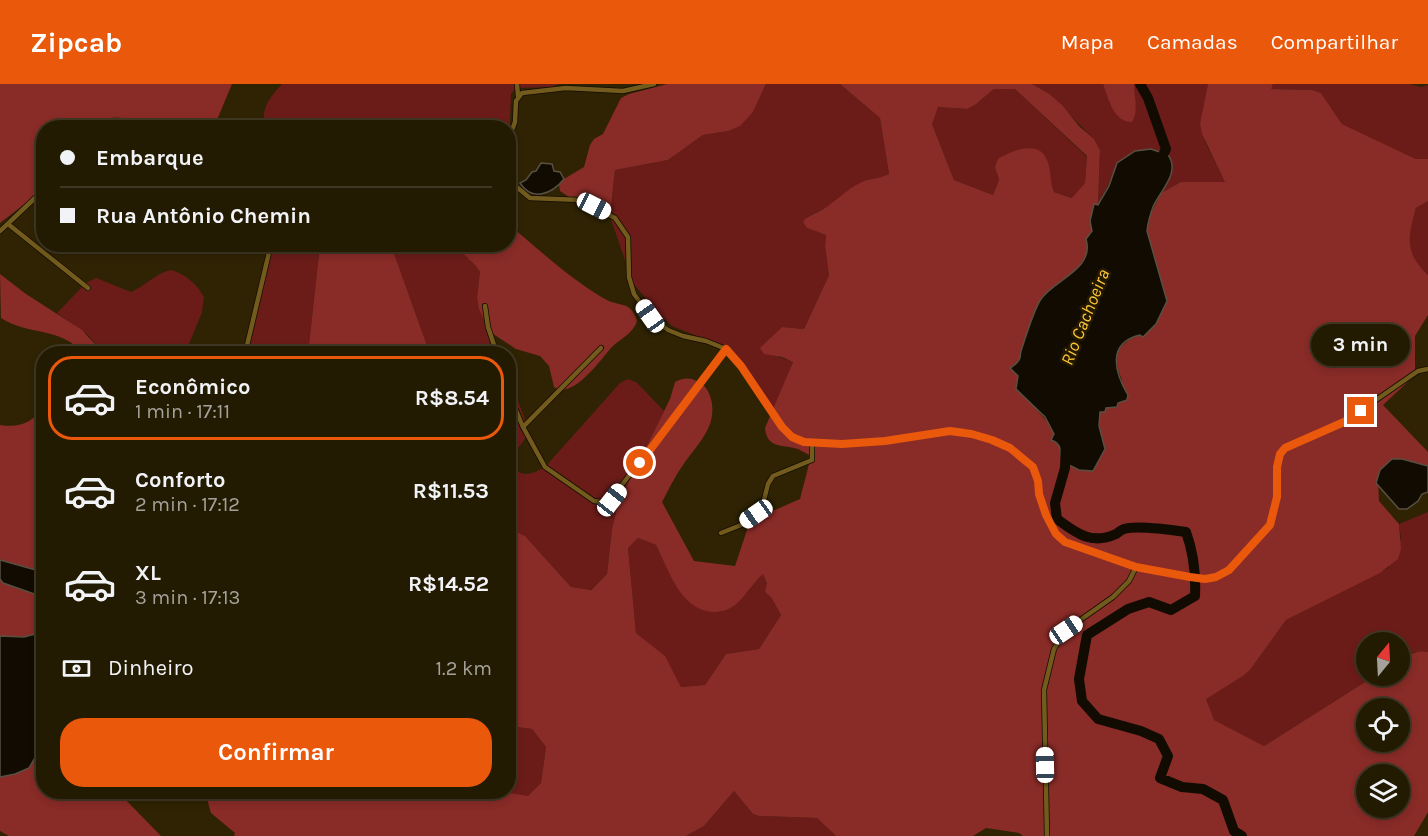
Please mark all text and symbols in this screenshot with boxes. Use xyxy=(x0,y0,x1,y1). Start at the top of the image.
text: Zipcab xyxy=(30,26,122,59)
text: Mapa xyxy=(1061,30,1114,54)
text: Camadas xyxy=(1147,30,1238,54)
text: Compartilhar xyxy=(1271,30,1398,54)
text: Embarque xyxy=(96,145,204,171)
car xyxy=(574,190,614,222)
text: Rua Antônio Chemin xyxy=(96,203,311,229)
water label: Rio Cachoeira xyxy=(1056,266,1114,368)
car xyxy=(632,296,668,336)
callout: 3 min xyxy=(1312,324,1410,366)
text: 3 min xyxy=(1333,333,1388,356)
icon: car xyxy=(63,371,117,425)
text: Econômico xyxy=(135,374,250,400)
text: R$8.54 xyxy=(415,385,489,411)
route end xyxy=(1347,397,1374,424)
text: 1 min · 17:11 xyxy=(135,400,230,423)
route start xyxy=(626,449,653,476)
icon: car xyxy=(63,464,117,518)
text: Conforto xyxy=(135,467,225,493)
text: R$11.53 xyxy=(413,478,489,504)
car xyxy=(594,480,630,520)
text: 2 min · 17:12 xyxy=(135,493,240,516)
car xyxy=(736,496,776,532)
icon: car xyxy=(63,557,117,611)
text: XL xyxy=(135,560,161,586)
text: R$14.52 xyxy=(408,571,489,597)
text: 3 min · 17:13 xyxy=(135,586,240,609)
car xyxy=(1046,612,1086,648)
north arrow xyxy=(1356,632,1410,686)
map controls xyxy=(1356,632,1410,818)
icon: cash xyxy=(60,652,93,685)
text: Dinheiro xyxy=(108,655,193,681)
text: 1.2 km xyxy=(436,657,492,680)
button: locate xyxy=(1356,698,1410,752)
button: Confirmar xyxy=(60,718,492,787)
car xyxy=(1036,747,1054,783)
button: layers xyxy=(1356,764,1410,818)

